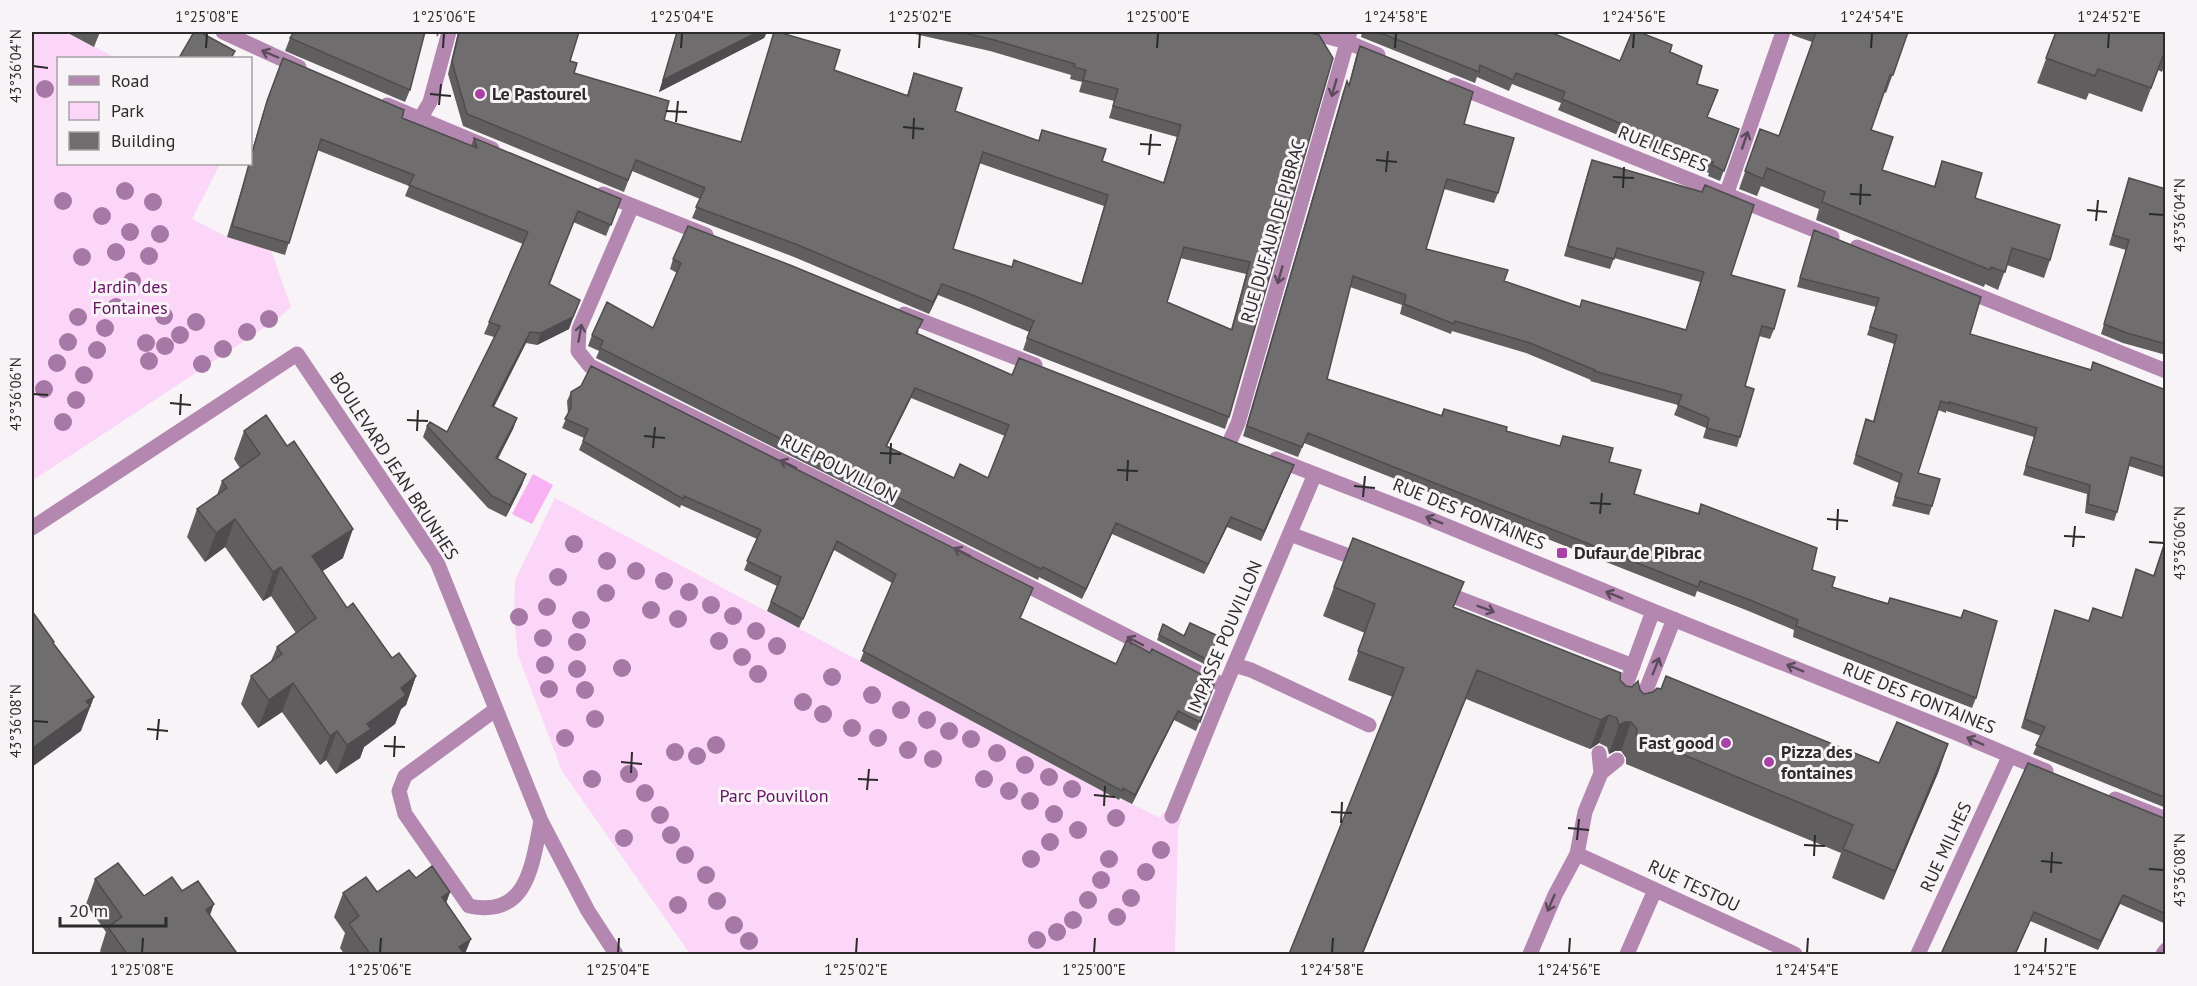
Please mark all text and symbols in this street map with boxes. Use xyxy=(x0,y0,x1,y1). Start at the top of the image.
text: 1°25'08"E xyxy=(175,7,239,26)
text: 1°25'06"E xyxy=(412,7,476,26)
text: 1°25'04"E xyxy=(650,7,714,26)
text: 1°25'02"E xyxy=(888,7,952,26)
text: 1°25'00"E xyxy=(1126,7,1190,26)
text: 1°24'58"E xyxy=(1364,7,1428,26)
text: 1°24'56"E xyxy=(1602,7,1666,26)
text: 1°24'54"E xyxy=(1840,7,1904,26)
text: 1°24'52"E xyxy=(2077,7,2141,26)
text: 43°36'04"N xyxy=(6,29,25,103)
one-way arrow xyxy=(261,48,279,59)
legend xyxy=(57,57,252,165)
text: Road xyxy=(111,69,149,92)
one-way arrow xyxy=(1328,78,1339,97)
place label: Le Pastourel xyxy=(492,82,588,105)
marker: Le Pastourel xyxy=(473,87,487,101)
text: Park xyxy=(111,99,144,122)
street label: RUE LESPES xyxy=(1615,120,1711,177)
text: Building xyxy=(111,129,175,152)
one-way arrow xyxy=(1741,131,1752,149)
street label: RUE DUFAUR DE PIBRAC xyxy=(1235,136,1310,325)
text: 43°36'04"N xyxy=(2170,178,2189,252)
one-way arrow xyxy=(1274,265,1285,284)
park label: Jardin des Fontaines xyxy=(91,275,168,319)
one-way arrow xyxy=(575,324,586,343)
text: 43°36'06"N xyxy=(6,357,25,431)
street label: BOULEVARD JEAN BRUNHES xyxy=(325,367,464,564)
street label: RUE POUVILLON xyxy=(777,428,901,507)
one-way arrow xyxy=(779,458,797,469)
street label: RUE DES FONTAINES xyxy=(1390,472,1549,555)
text: 43°36'06"N xyxy=(2170,506,2189,580)
one-way arrow xyxy=(1425,514,1443,525)
place label: Dufaur de Pibrac xyxy=(1574,541,1702,564)
one-way arrow xyxy=(953,546,971,557)
marker: Dufaur de Pibrac xyxy=(1555,546,1569,560)
street label: IMPASSE POUVILLON xyxy=(1182,557,1267,717)
one-way arrow xyxy=(1605,589,1624,600)
one-way arrow xyxy=(1476,605,1495,616)
one-way arrow xyxy=(1127,635,1145,646)
street label: RUE DES FONTAINES xyxy=(1840,656,1999,739)
one-way arrow xyxy=(1651,657,1662,676)
one-way arrow xyxy=(1786,662,1804,673)
text: 43°36'08"N xyxy=(6,684,25,758)
place label: Fast good xyxy=(1639,731,1714,754)
one-way arrow xyxy=(1967,735,1985,747)
marker: Fast good xyxy=(1719,736,1733,750)
place label: Pizza des fontaines xyxy=(1781,740,1853,784)
marker: Pizza des fontaines xyxy=(1762,755,1776,769)
park label: Parc Pouvillon xyxy=(719,784,829,807)
street label: RUE MILHES xyxy=(1915,798,1976,896)
text: 43°36'08"N xyxy=(2170,833,2189,907)
street label: RUE TESTOU xyxy=(1645,854,1744,917)
scale bar xyxy=(60,890,166,928)
one-way arrow xyxy=(1545,893,1556,912)
text: 20 m xyxy=(69,899,108,922)
text: 1°25'08"E xyxy=(110,960,174,979)
text: 1°25'06"E xyxy=(348,960,412,979)
text: 1°25'04"E xyxy=(586,960,650,979)
text: 1°25'02"E xyxy=(824,960,888,979)
text: 1°25'00"E xyxy=(1062,960,1126,979)
text: 1°24'58"E xyxy=(1300,960,1364,979)
text: 1°24'56"E xyxy=(1537,960,1601,979)
text: 1°24'54"E xyxy=(1775,960,1839,979)
text: 1°24'52"E xyxy=(2013,960,2077,979)

